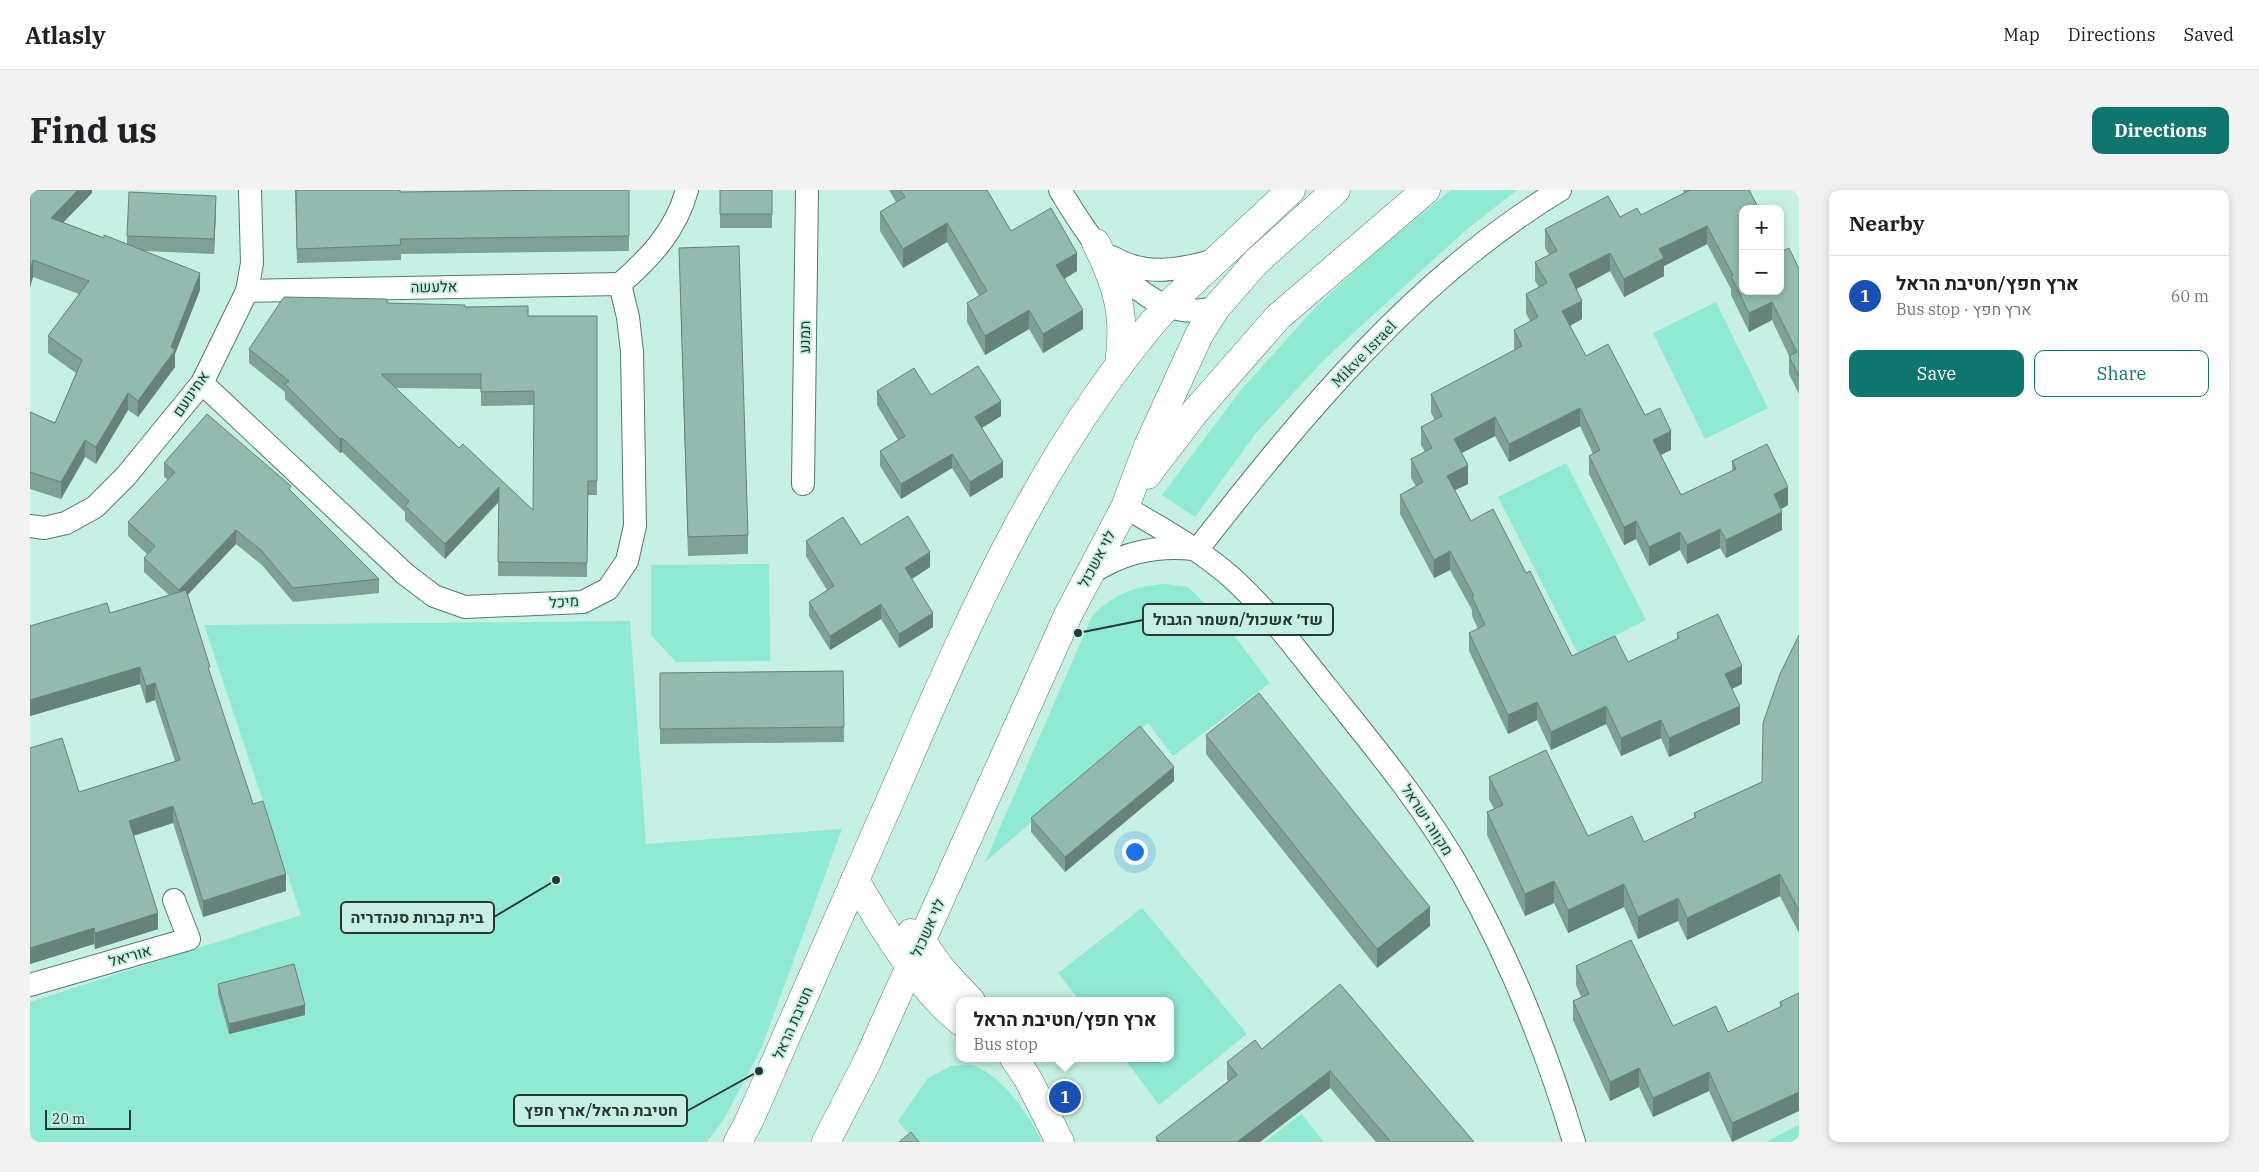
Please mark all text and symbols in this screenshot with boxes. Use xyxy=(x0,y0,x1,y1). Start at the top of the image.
text: Atlasly xyxy=(25,19,106,51)
text: Map xyxy=(2003,23,2040,46)
text: Directions xyxy=(2068,23,2156,46)
text: Saved xyxy=(2184,23,2234,46)
text: Find us xyxy=(30,107,157,153)
button: Directions xyxy=(2092,107,2229,154)
map controls xyxy=(1739,205,1784,295)
button: + xyxy=(1739,205,1784,250)
text: Nearby xyxy=(1849,209,1925,237)
button: − xyxy=(1739,250,1784,295)
text: ארץ חפץ/חטיבת הראל xyxy=(1896,271,2079,295)
street label: אלעשה xyxy=(410,277,458,296)
text: 1 xyxy=(1860,286,1870,306)
text: 60 m xyxy=(2171,286,2209,306)
text: Bus stop · ארץ חפץ xyxy=(1896,299,2031,319)
street label: Mikve Israel xyxy=(1327,316,1400,391)
street label: תמנע xyxy=(795,320,814,354)
button: Save xyxy=(1849,350,2024,397)
button: Share xyxy=(2034,350,2209,397)
street label: אחינועם xyxy=(168,367,213,420)
street label: לוי אשכול xyxy=(1074,527,1120,591)
street label: מיכל xyxy=(548,591,579,612)
callout: שד׳ אשכול/משמר הגבול xyxy=(1143,604,1333,635)
text: שד׳ אשכול/משמר הגבול xyxy=(1153,609,1323,629)
street label: מקווה ישראל xyxy=(1397,781,1457,859)
your location xyxy=(1122,839,1148,865)
street label: לוי אשכול xyxy=(906,895,949,960)
callout: בית קברות סנהדריה xyxy=(341,902,494,933)
text: בית קברות סנהדריה xyxy=(350,907,484,927)
street label: אוריאל xyxy=(106,940,153,971)
street label: חטיבת הראל xyxy=(768,984,817,1062)
popup xyxy=(956,997,1174,1062)
text: ארץ חפץ/חטיבת הראל xyxy=(974,1007,1156,1031)
text: Bus stop xyxy=(974,1034,1038,1054)
pin: 1 xyxy=(1049,1078,1081,1116)
callout: חטיבת הראל/ארץ חפץ xyxy=(514,1095,687,1126)
text: חטיבת הראל/ארץ חפץ xyxy=(524,1100,678,1120)
scale bar xyxy=(45,1107,131,1130)
text: 20 m xyxy=(52,1110,85,1128)

